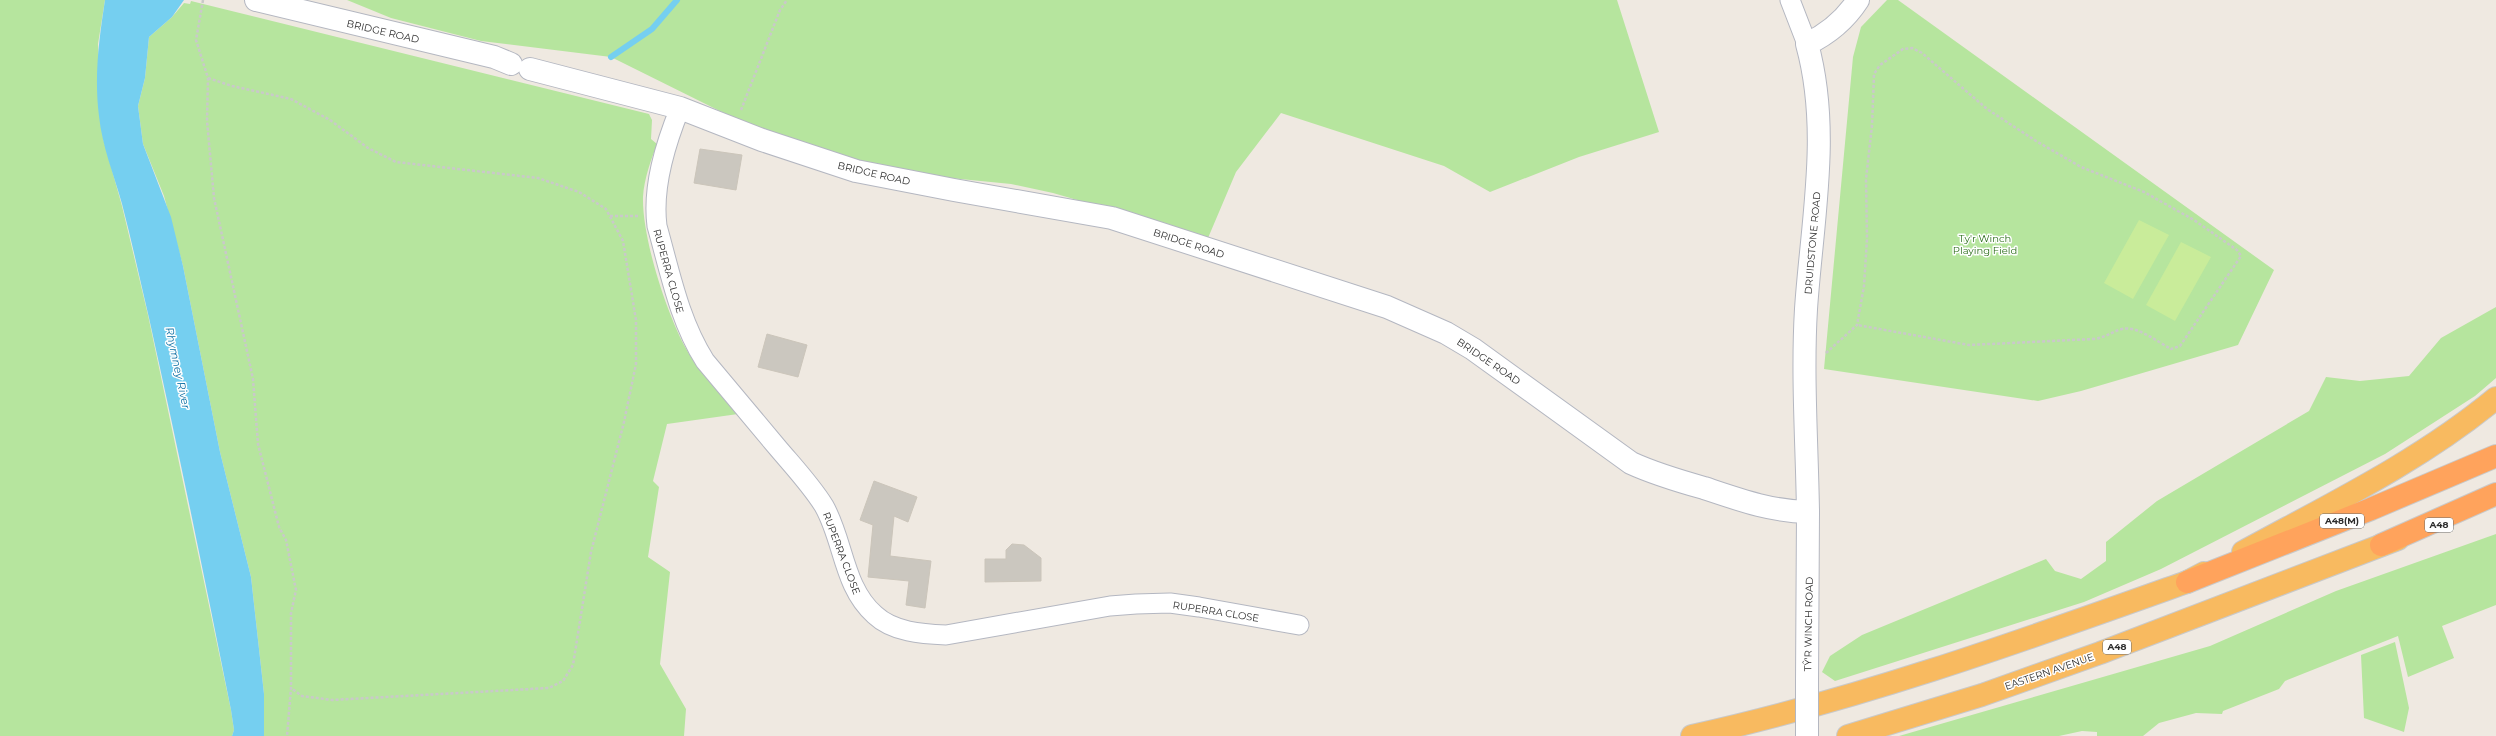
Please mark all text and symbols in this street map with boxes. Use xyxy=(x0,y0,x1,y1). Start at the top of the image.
street label: BRIDGE ROAD xyxy=(345,17,420,46)
street label: BRIDGE ROAD xyxy=(836,159,911,188)
street label: DRUIDSTONE ROAD xyxy=(1802,191,1823,295)
street label: BRIDGE ROAD xyxy=(1152,226,1226,261)
street label: RUPERRA CLOSE xyxy=(650,227,687,315)
park label: Ty'r Winch Playing Field xyxy=(1953,232,2017,257)
water label: Rhymney River xyxy=(162,326,194,411)
street label: BRIDGE ROAD xyxy=(1454,335,1523,388)
street label: RUPERRA CLOSE xyxy=(820,510,863,597)
road number: A48(M) xyxy=(2320,514,2364,528)
road number: A48 xyxy=(2425,518,2453,532)
street label: TŶ'R WINCH ROAD xyxy=(1801,576,1816,672)
street label: RUPERRA CLOSE xyxy=(1172,598,1260,625)
road number: A48 xyxy=(2103,640,2131,654)
street label: EASTERN AVENUE xyxy=(2003,650,2096,693)

